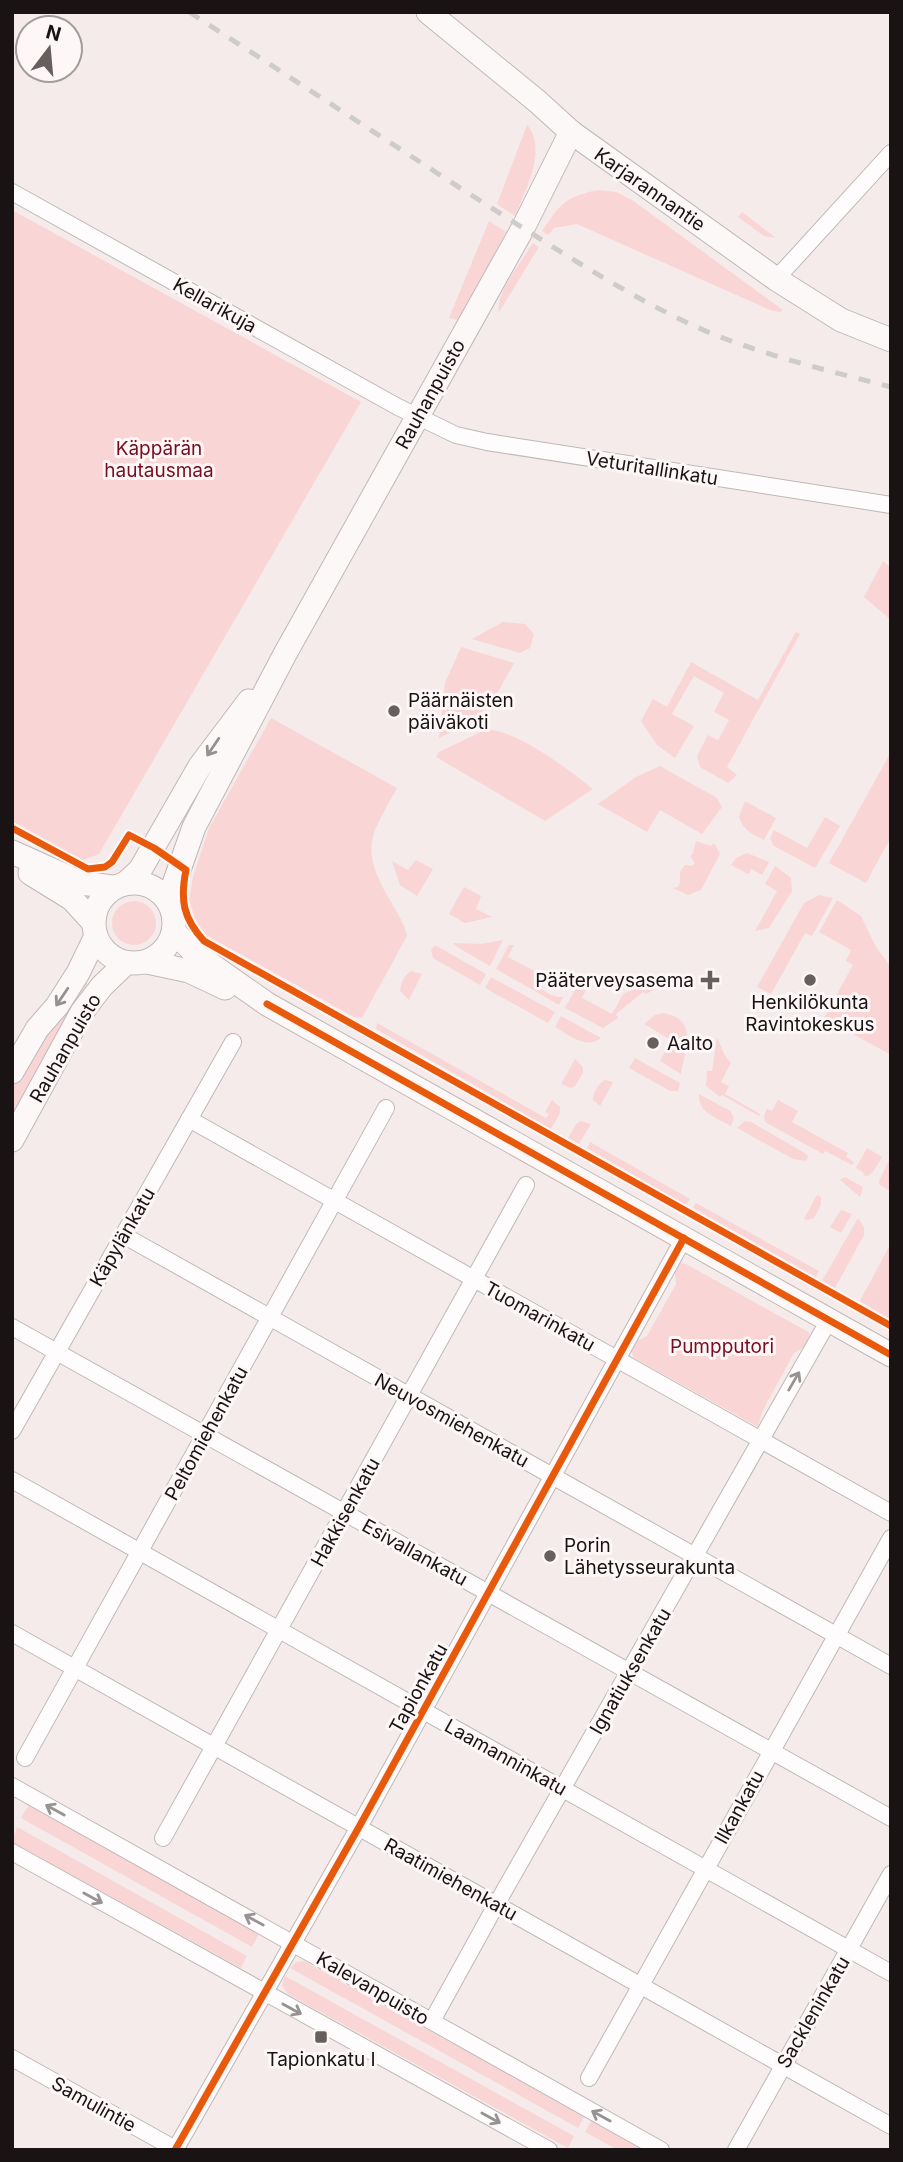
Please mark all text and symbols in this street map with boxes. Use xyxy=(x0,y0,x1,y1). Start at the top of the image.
north arrow xyxy=(14,14,84,84)
text: N xyxy=(43,20,64,46)
street label: Karjarannantie xyxy=(590,143,710,236)
street label: Kellarikuja xyxy=(169,273,261,338)
street label: Rauhanpuisto xyxy=(391,335,470,453)
park label: Käppärän hautausmaa xyxy=(104,437,214,482)
street label: Veturitallinkatu xyxy=(584,447,720,490)
place label: Päärnäisten päiväkoti xyxy=(408,689,514,734)
marker: Päärnäisten päiväkoti xyxy=(386,703,402,719)
one-way arrow xyxy=(206,737,221,756)
place label: Pääterveysasema xyxy=(535,969,694,992)
marker: Pääterveysasema xyxy=(700,970,720,990)
marker: Henkilökunta Ravintokeskus xyxy=(802,972,818,988)
one-way arrow xyxy=(55,987,69,1006)
street label: Rauhanpuisto xyxy=(25,990,106,1107)
place label: Henkilökunta Ravintokeskus xyxy=(745,991,875,1036)
place label: Aalto xyxy=(667,1032,713,1055)
marker: Aalto xyxy=(645,1035,661,1051)
street label: Käpylänkatu xyxy=(85,1184,160,1291)
street label: Tuomarinkatu xyxy=(481,1277,599,1356)
park label: Pumpputori xyxy=(670,1335,774,1358)
street label: Peltomiehenkatu xyxy=(160,1362,253,1504)
street label: Neuvosmiehenkatu xyxy=(371,1368,533,1472)
one-way arrow xyxy=(787,1371,801,1391)
street label: Hakkisenkatu xyxy=(306,1454,385,1571)
street label: Esivallankatu xyxy=(358,1514,471,1591)
place label: Porin Lähetysseurakunta xyxy=(564,1534,735,1579)
marker: Porin Lähetysseurakunta xyxy=(542,1548,558,1564)
street label: Ignatiuksenkatu xyxy=(585,1604,676,1738)
street label: Tapionkatu xyxy=(384,1639,452,1737)
street label: Laamanninkatu xyxy=(441,1714,571,1801)
street label: Ilkankatu xyxy=(710,1766,769,1848)
one-way arrow xyxy=(45,1803,66,1816)
street label: Raatimiehenkatu xyxy=(380,1833,521,1926)
one-way arrow xyxy=(82,1892,103,1905)
one-way arrow xyxy=(244,1913,264,1927)
street label: Kalevanpuisto xyxy=(312,1947,433,2030)
street label: Sackleninkatu xyxy=(772,1952,855,2072)
one-way arrow xyxy=(281,2002,301,2016)
marker: Tapionkatu I xyxy=(313,2029,329,2045)
place label: Tapionkatu I xyxy=(266,2048,376,2071)
street label: Samulintie xyxy=(47,2072,140,2137)
one-way arrow xyxy=(592,2109,612,2123)
one-way arrow xyxy=(480,2112,501,2125)

